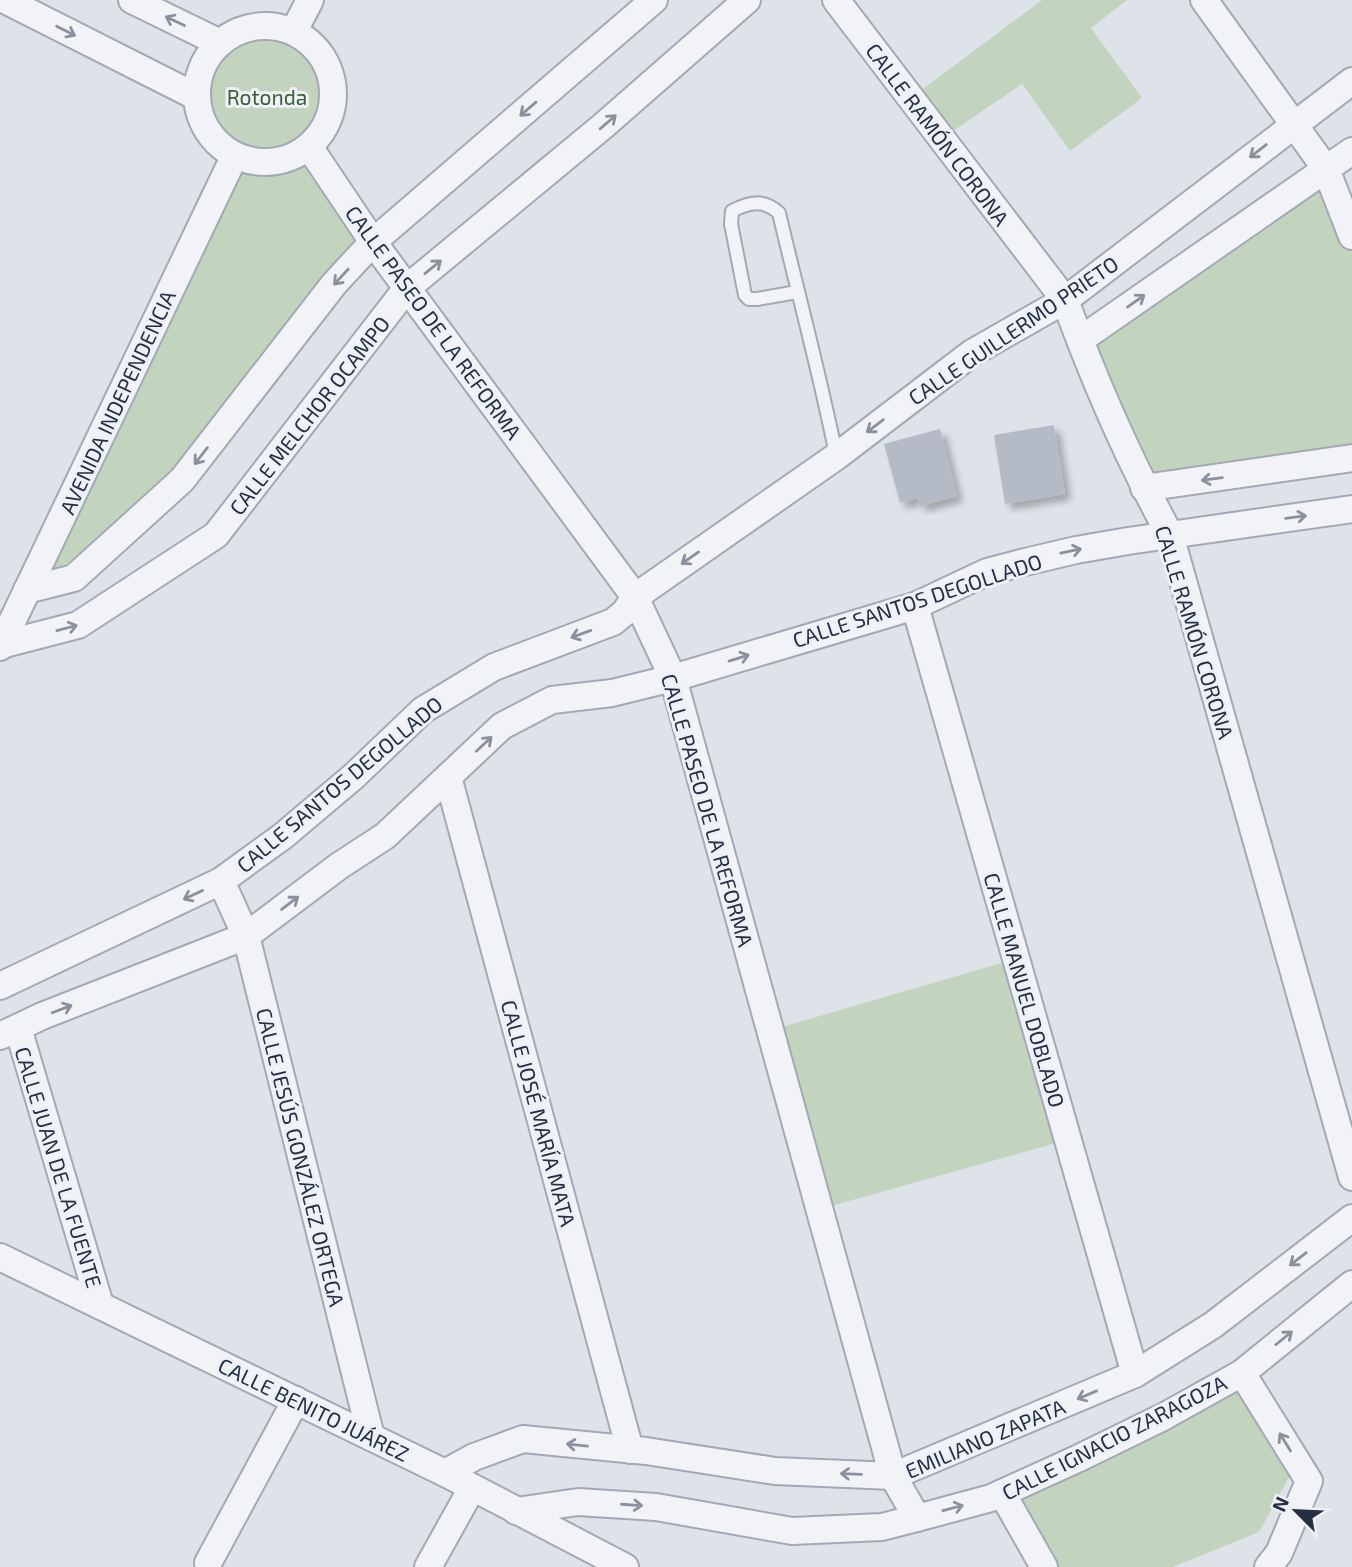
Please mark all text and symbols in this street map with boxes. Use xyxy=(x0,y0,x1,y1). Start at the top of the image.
one-way arrow xyxy=(165,14,186,28)
one-way arrow xyxy=(55,24,75,38)
street label: CALLE RAMÓN CORONA xyxy=(861,38,1015,230)
park label: Rotonda xyxy=(227,84,307,109)
one-way arrow xyxy=(519,101,537,117)
one-way arrow xyxy=(599,114,617,130)
one-way arrow xyxy=(1249,144,1268,159)
street label: CALLE PASEO DE LA REFORMA xyxy=(341,200,527,444)
street label: CALLE GUILLERMO PRIETO xyxy=(903,250,1123,410)
one-way arrow xyxy=(424,260,442,275)
one-way arrow xyxy=(332,268,349,285)
street label: AVENIDA INDEPENDENCIA xyxy=(54,286,180,518)
one-way arrow xyxy=(1126,294,1145,308)
street label: CALLE MELCHOR OCAMPO xyxy=(224,311,394,519)
one-way arrow xyxy=(866,419,885,434)
one-way arrow xyxy=(193,446,208,465)
one-way arrow xyxy=(1201,472,1224,485)
one-way arrow xyxy=(1284,511,1307,524)
street label: CALLE RAMÓN CORONA xyxy=(1151,522,1239,742)
one-way arrow xyxy=(1059,544,1082,558)
street label: CALLE SANTOS DEGOLLADO xyxy=(789,548,1045,652)
one-way arrow xyxy=(681,551,700,565)
one-way arrow xyxy=(56,620,78,633)
one-way arrow xyxy=(570,629,592,641)
one-way arrow xyxy=(727,650,749,663)
street label: CALLE PASEO DE LA REFORMA xyxy=(657,671,759,949)
street label: CALLE SANTOS DEGOLLADO xyxy=(231,691,447,877)
one-way arrow xyxy=(475,735,492,752)
street label: CALLE MANUEL DOBLADO xyxy=(980,870,1070,1110)
one-way arrow xyxy=(183,889,204,902)
one-way arrow xyxy=(280,896,298,911)
street label: CALLE JOSÉ MARÍA MATA xyxy=(497,997,581,1229)
one-way arrow xyxy=(51,1001,73,1014)
street label: CALLE JESÚS GONZÁLEZ ORTEGA xyxy=(252,1005,350,1309)
street label: CALLE JUAN DE LA FUENTE xyxy=(10,1044,108,1290)
one-way arrow xyxy=(1289,1252,1308,1267)
one-way arrow xyxy=(1275,1330,1293,1346)
street label: CALLE BENITO JUÁREZ xyxy=(215,1352,413,1466)
street label: CALLE IGNACIO ZARAGOZA xyxy=(998,1369,1230,1505)
one-way arrow xyxy=(1076,1389,1098,1402)
street label: EMILIANO ZAPATA xyxy=(901,1393,1069,1483)
one-way arrow xyxy=(1277,1433,1291,1453)
one-way arrow xyxy=(566,1438,588,1451)
one-way arrow xyxy=(840,1468,863,1481)
north arrow xyxy=(1261,1476,1331,1546)
text: N xyxy=(1267,1493,1293,1515)
one-way arrow xyxy=(621,1499,644,1512)
one-way arrow xyxy=(942,1501,964,1514)

